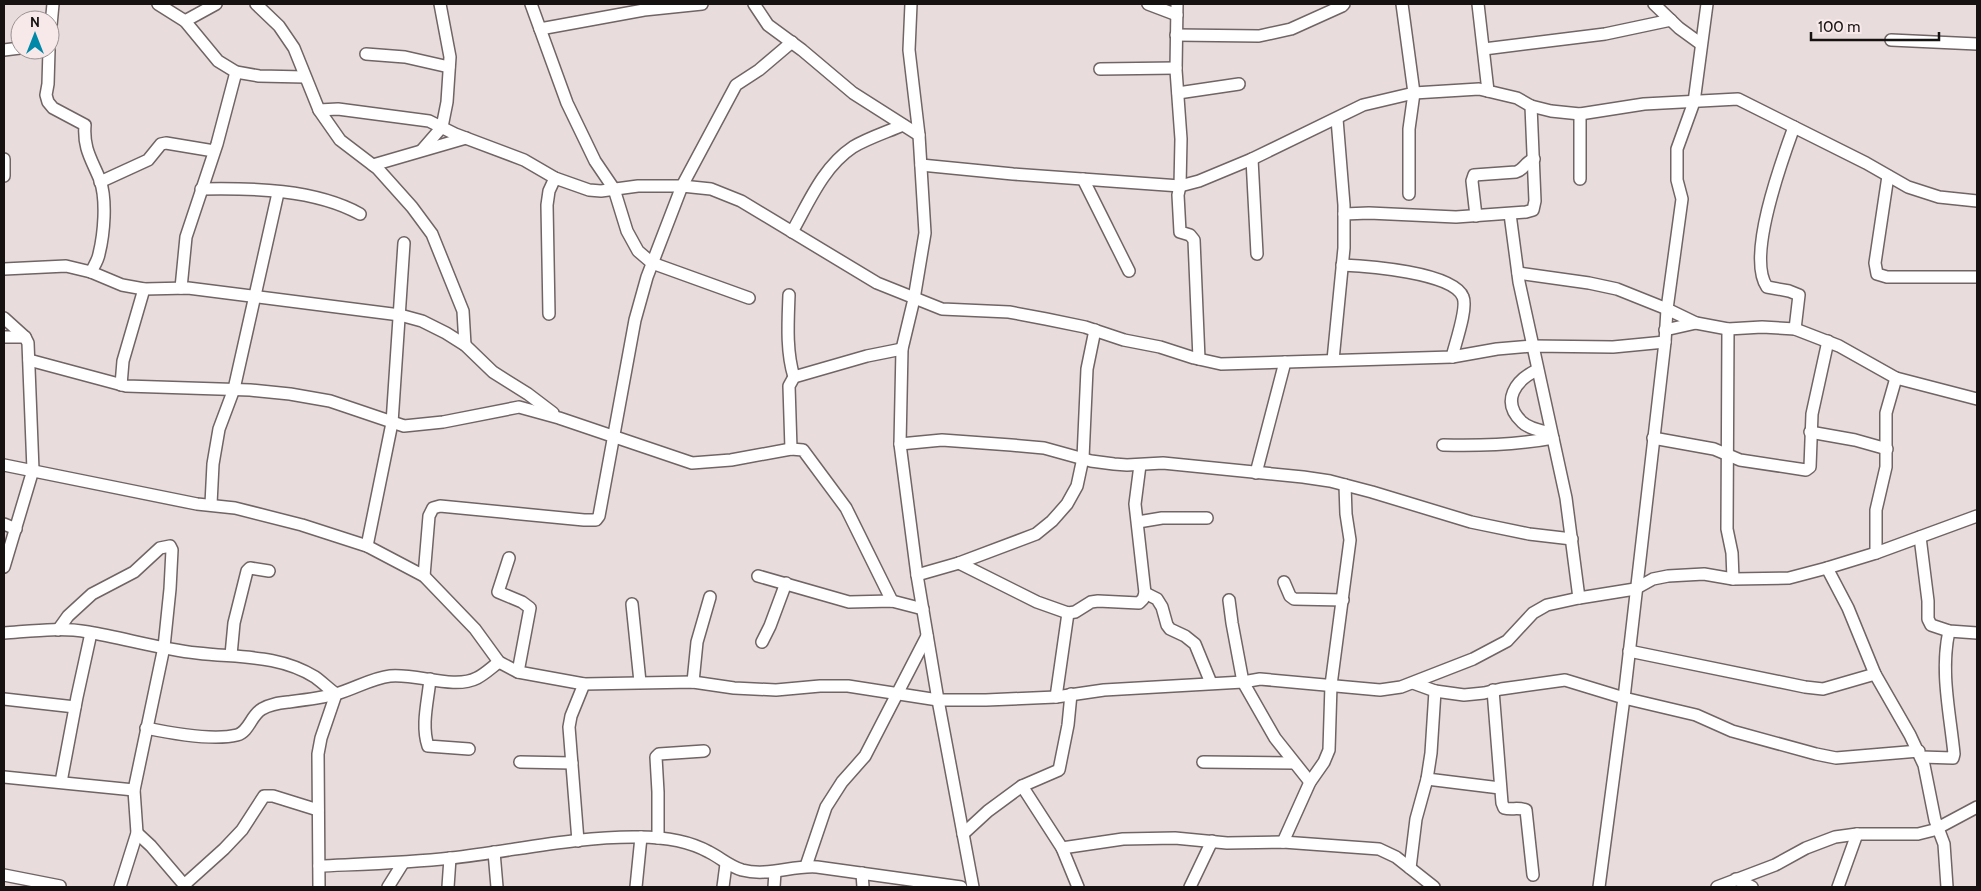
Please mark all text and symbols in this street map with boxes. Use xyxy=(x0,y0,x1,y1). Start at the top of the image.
north arrow xyxy=(10,10,60,60)
scale bar xyxy=(1811,10,1938,42)
text: N xyxy=(30,13,40,31)
text: 100 m xyxy=(1818,18,1860,36)

